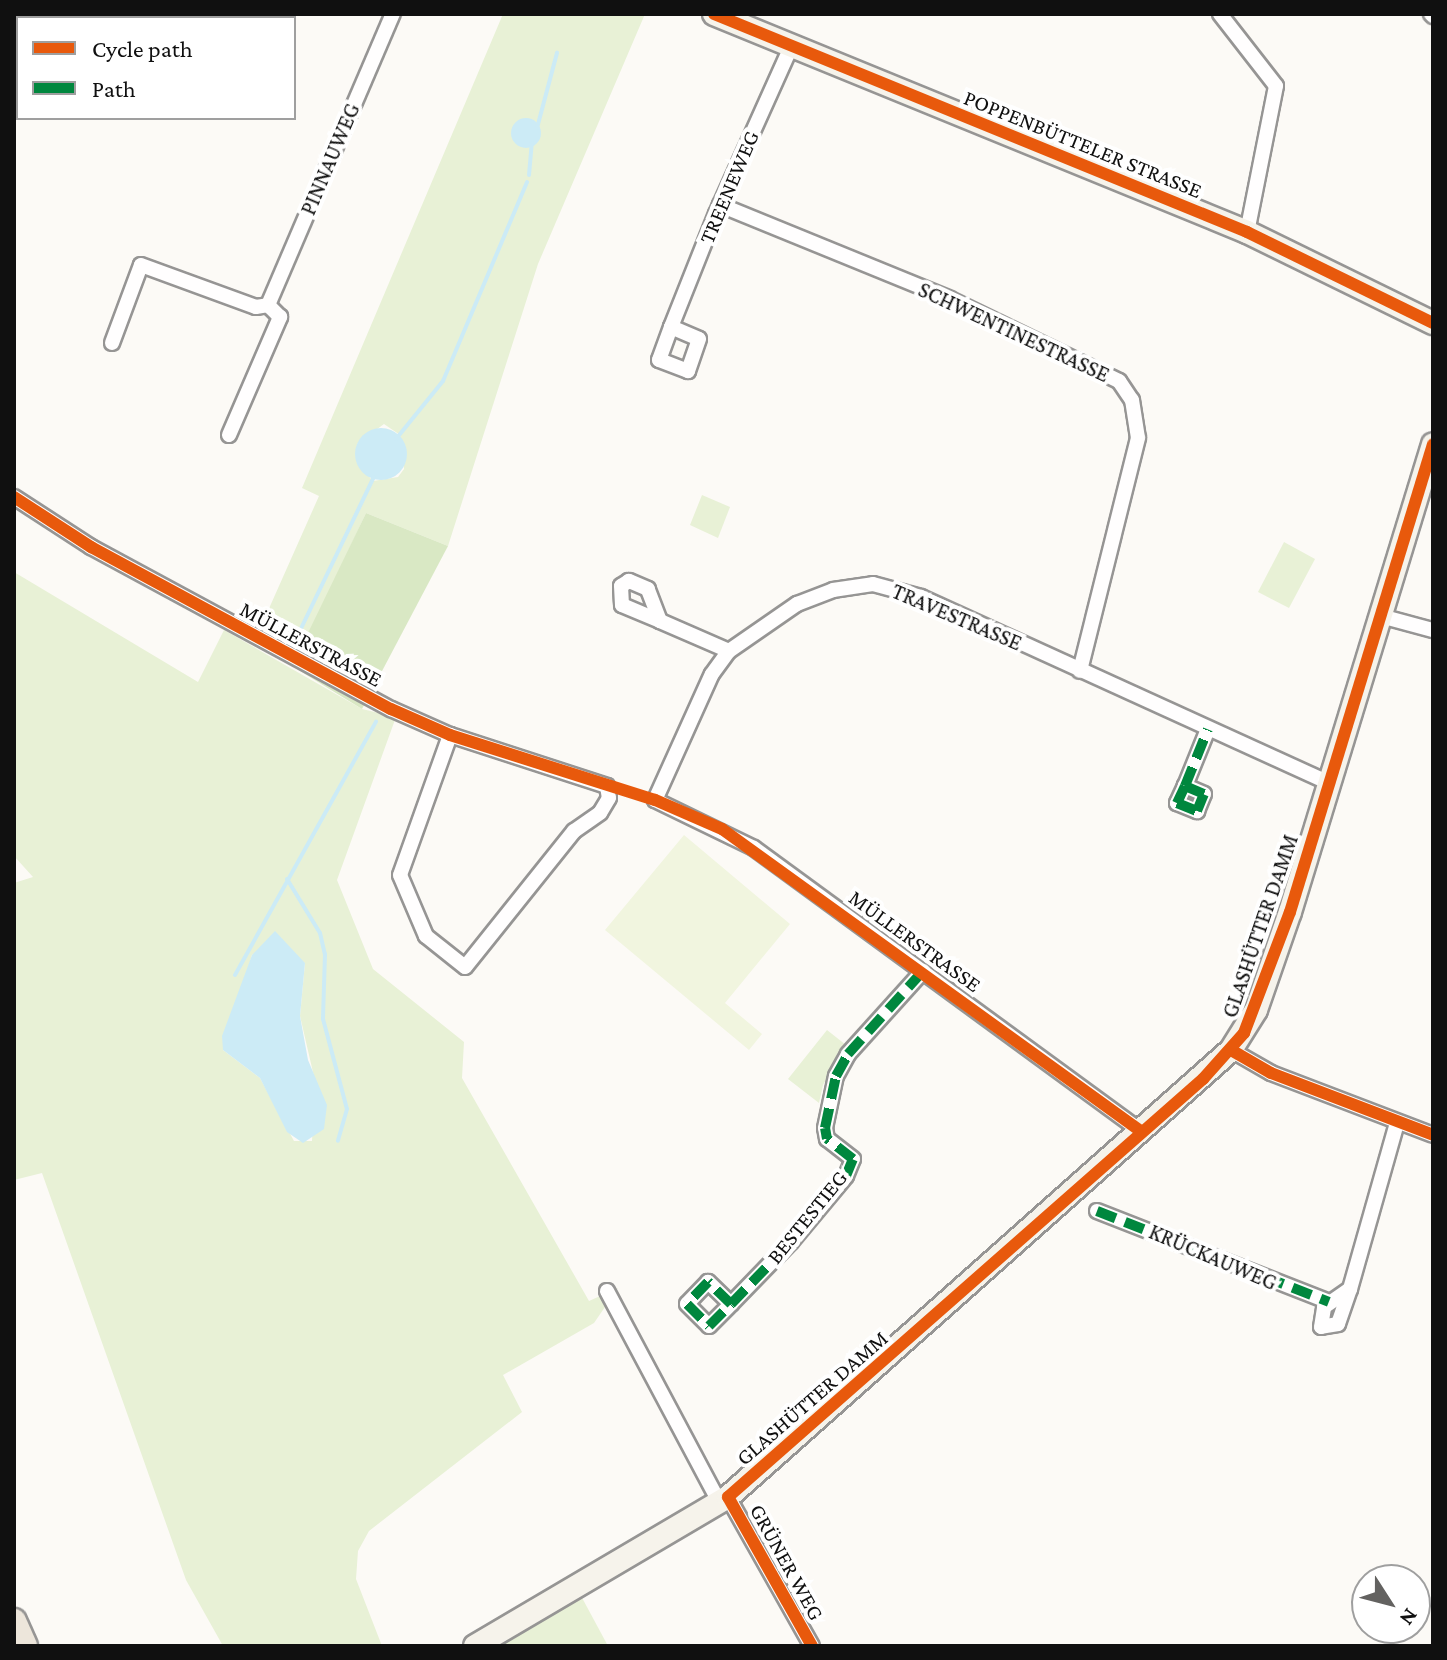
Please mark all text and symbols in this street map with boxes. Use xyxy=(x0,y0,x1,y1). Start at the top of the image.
legend xyxy=(16,16,296,120)
text: Cycle path xyxy=(92,35,193,62)
text: Path xyxy=(92,75,136,102)
street label: POPPENBÜTTELER STRASSE xyxy=(960,84,1206,204)
street label: PINNAUWEG xyxy=(295,99,365,219)
street label: TREENEWEG xyxy=(693,127,765,247)
street label: SCHWENTINESTRASSE xyxy=(914,276,1114,388)
street label: TRAVESTRASSE xyxy=(888,578,1026,656)
street label: MÜLLERSTRASSE xyxy=(235,595,387,693)
street label: GLASHÜTTER DAMM xyxy=(1216,831,1304,1021)
street label: MÜLLERSTRASSE xyxy=(844,884,986,998)
street label: BESTESTIEG xyxy=(761,1165,853,1269)
street label: KRÜCKAUWEG xyxy=(1145,1218,1281,1296)
street label: GLASHÜTTER DAMM xyxy=(731,1325,893,1471)
street label: GRÜNER WEG xyxy=(744,1499,830,1625)
north arrow xyxy=(1351,1564,1431,1644)
text: N xyxy=(1395,1604,1424,1631)

